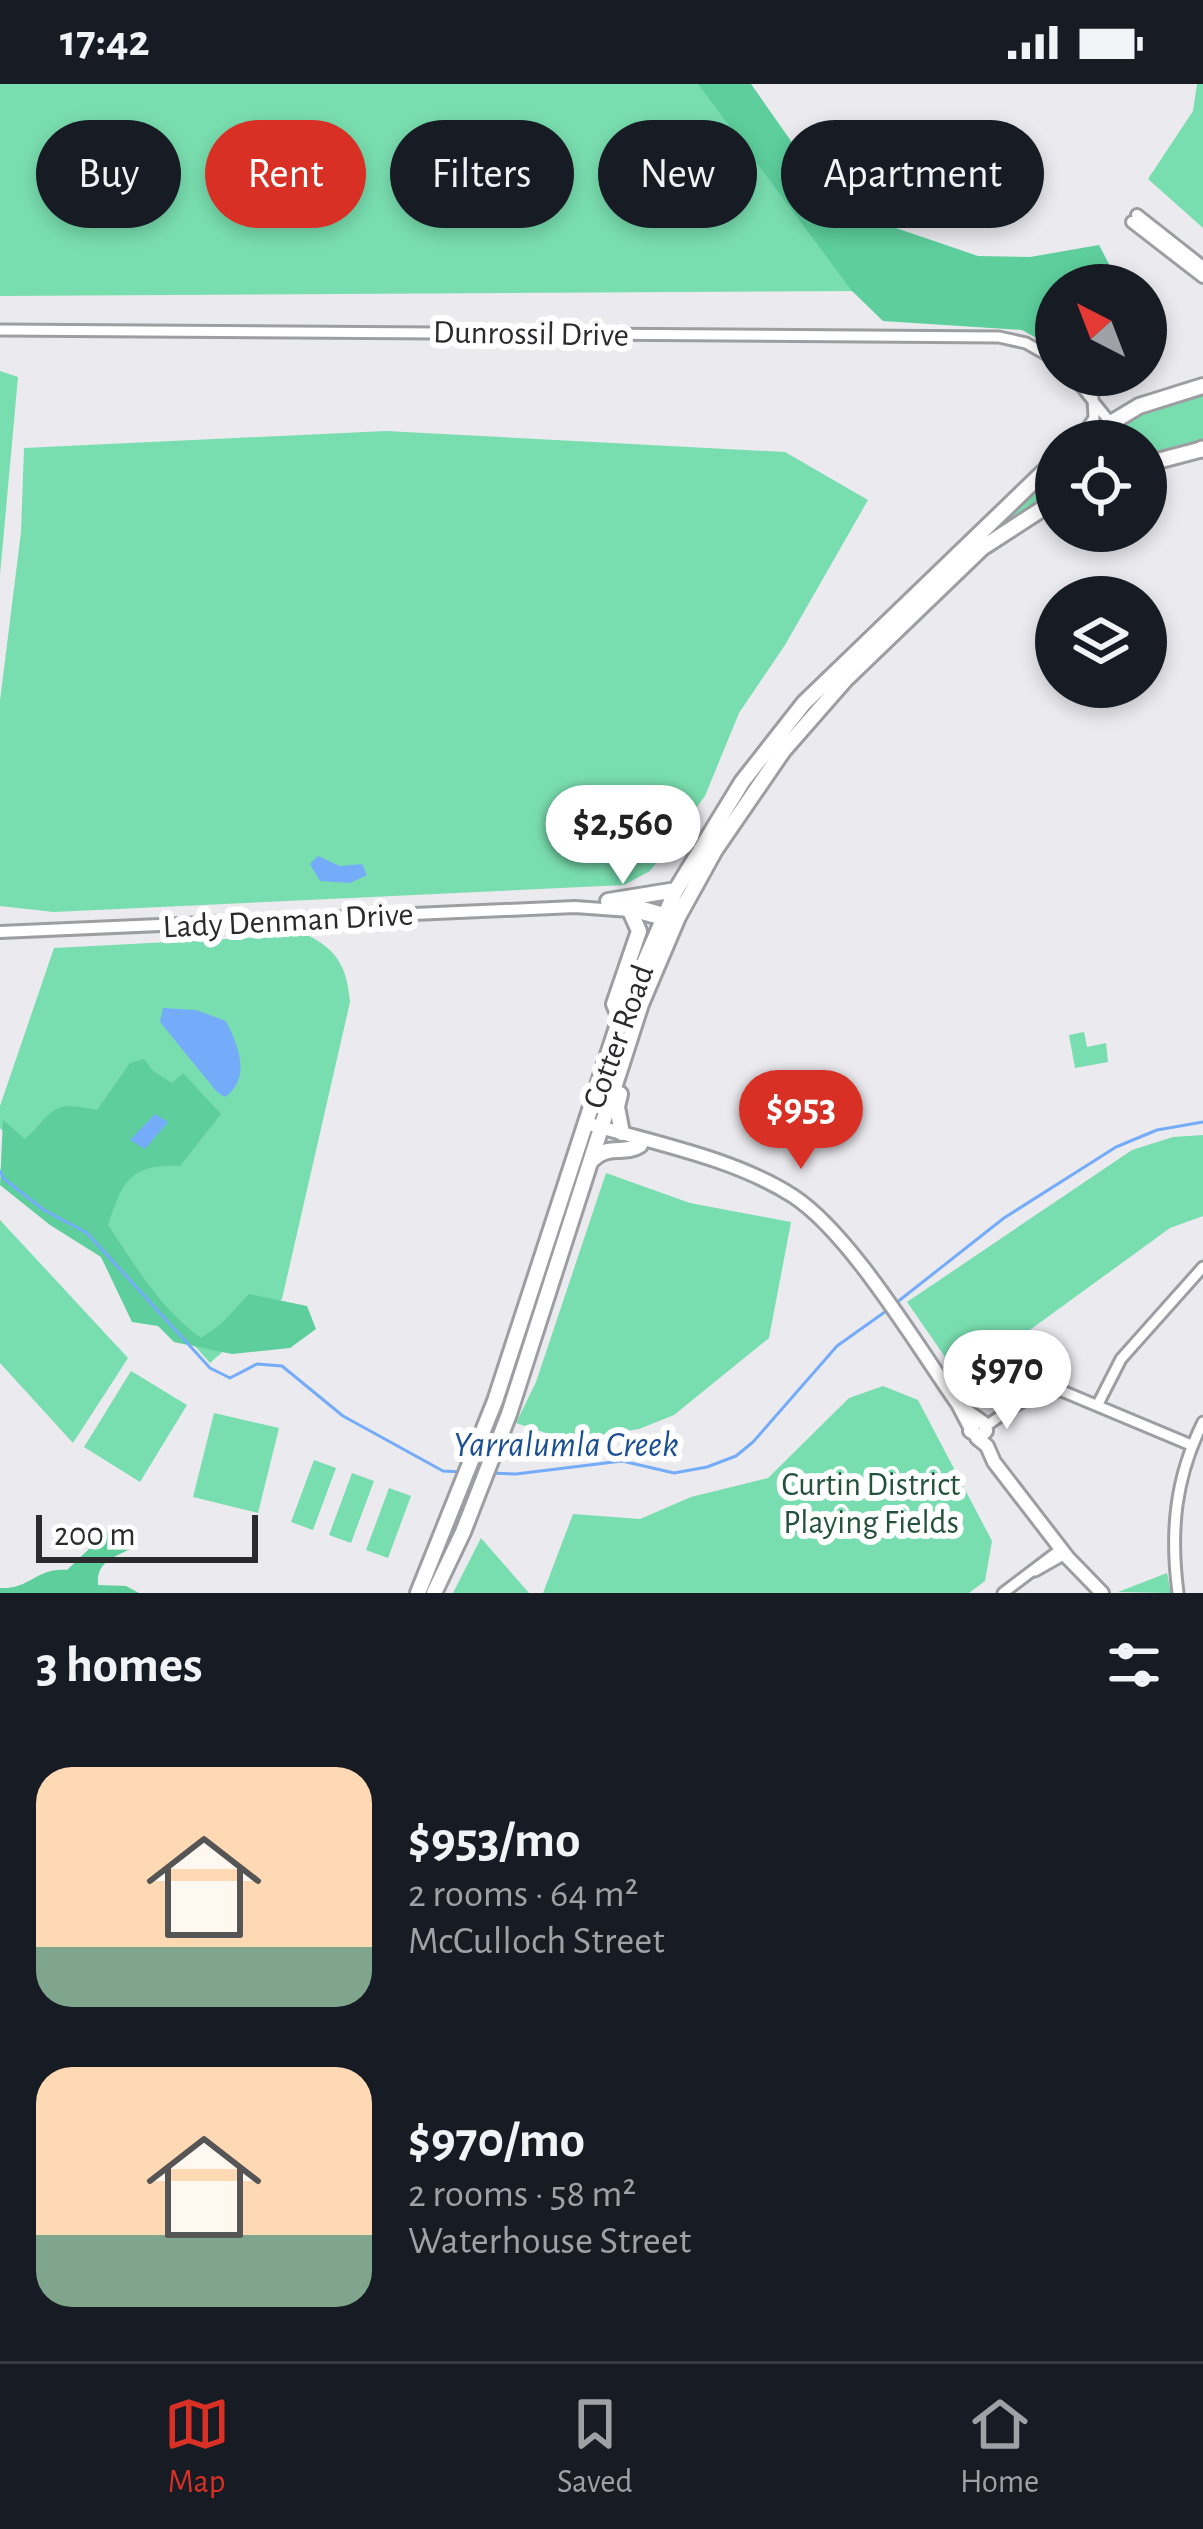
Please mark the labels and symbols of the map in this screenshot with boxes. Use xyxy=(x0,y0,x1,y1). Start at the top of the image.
north arrow xyxy=(1035,264,1167,396)
street label: Dunrossil Drive xyxy=(433,316,629,353)
pin: $2,560 xyxy=(525,785,721,887)
street label: Lady Denman Drive xyxy=(162,898,414,945)
street label: Cotter Road xyxy=(578,961,661,1113)
pin: $953 xyxy=(730,1070,872,1172)
pin: $970 xyxy=(936,1330,1078,1432)
water label: Yarralumla Creek xyxy=(453,1427,679,1463)
park label: Curtin District Playing Fields xyxy=(782,1469,961,1540)
scale bar xyxy=(36,1509,258,1562)

